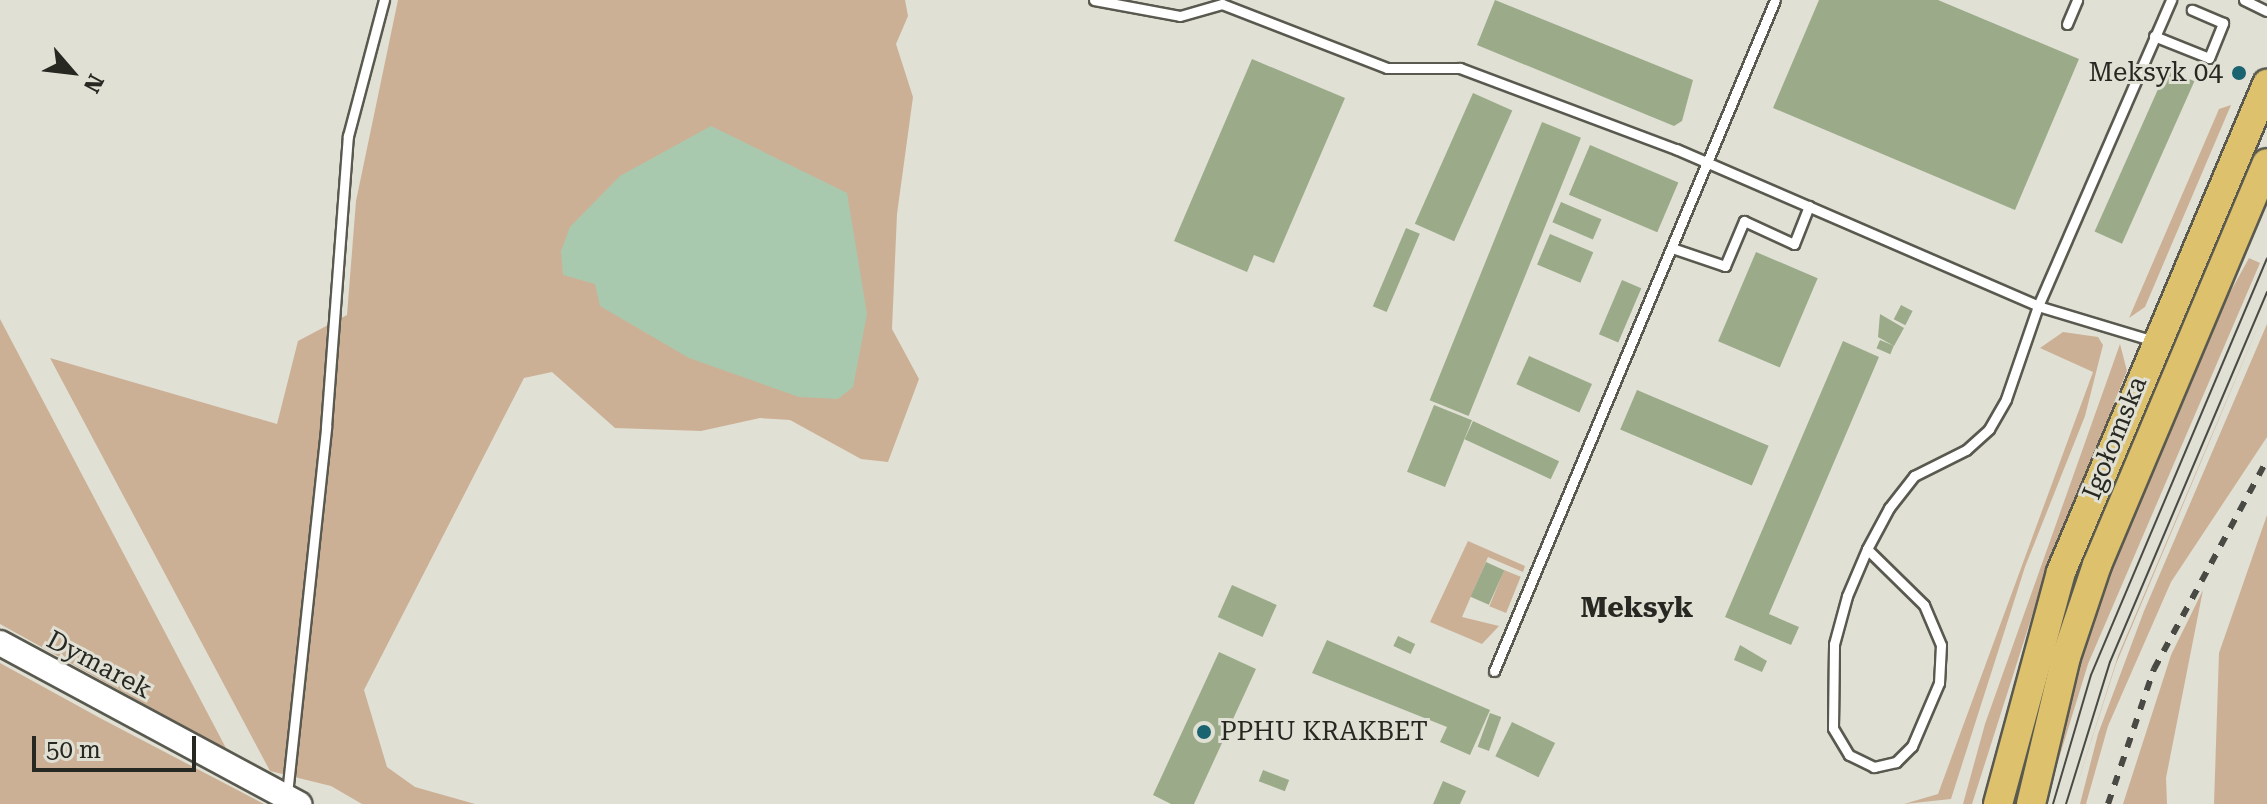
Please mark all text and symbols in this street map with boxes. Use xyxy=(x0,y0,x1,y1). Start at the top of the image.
north arrow xyxy=(32,32,112,112)
place label: Meksyk 04 xyxy=(2089,57,2223,89)
marker: Meksyk 04 xyxy=(2230,64,2248,82)
text: N xyxy=(79,70,109,97)
street label: Igołomska xyxy=(2076,372,2154,504)
district label: Meksyk xyxy=(1581,591,1693,625)
street label: Dymarek xyxy=(41,624,157,706)
place label: PPHU KRAKBET xyxy=(1220,716,1428,748)
scale bar xyxy=(36,720,200,770)
marker: PPHU KRAKBET xyxy=(1195,723,1213,741)
text: 50 m xyxy=(46,736,101,764)

